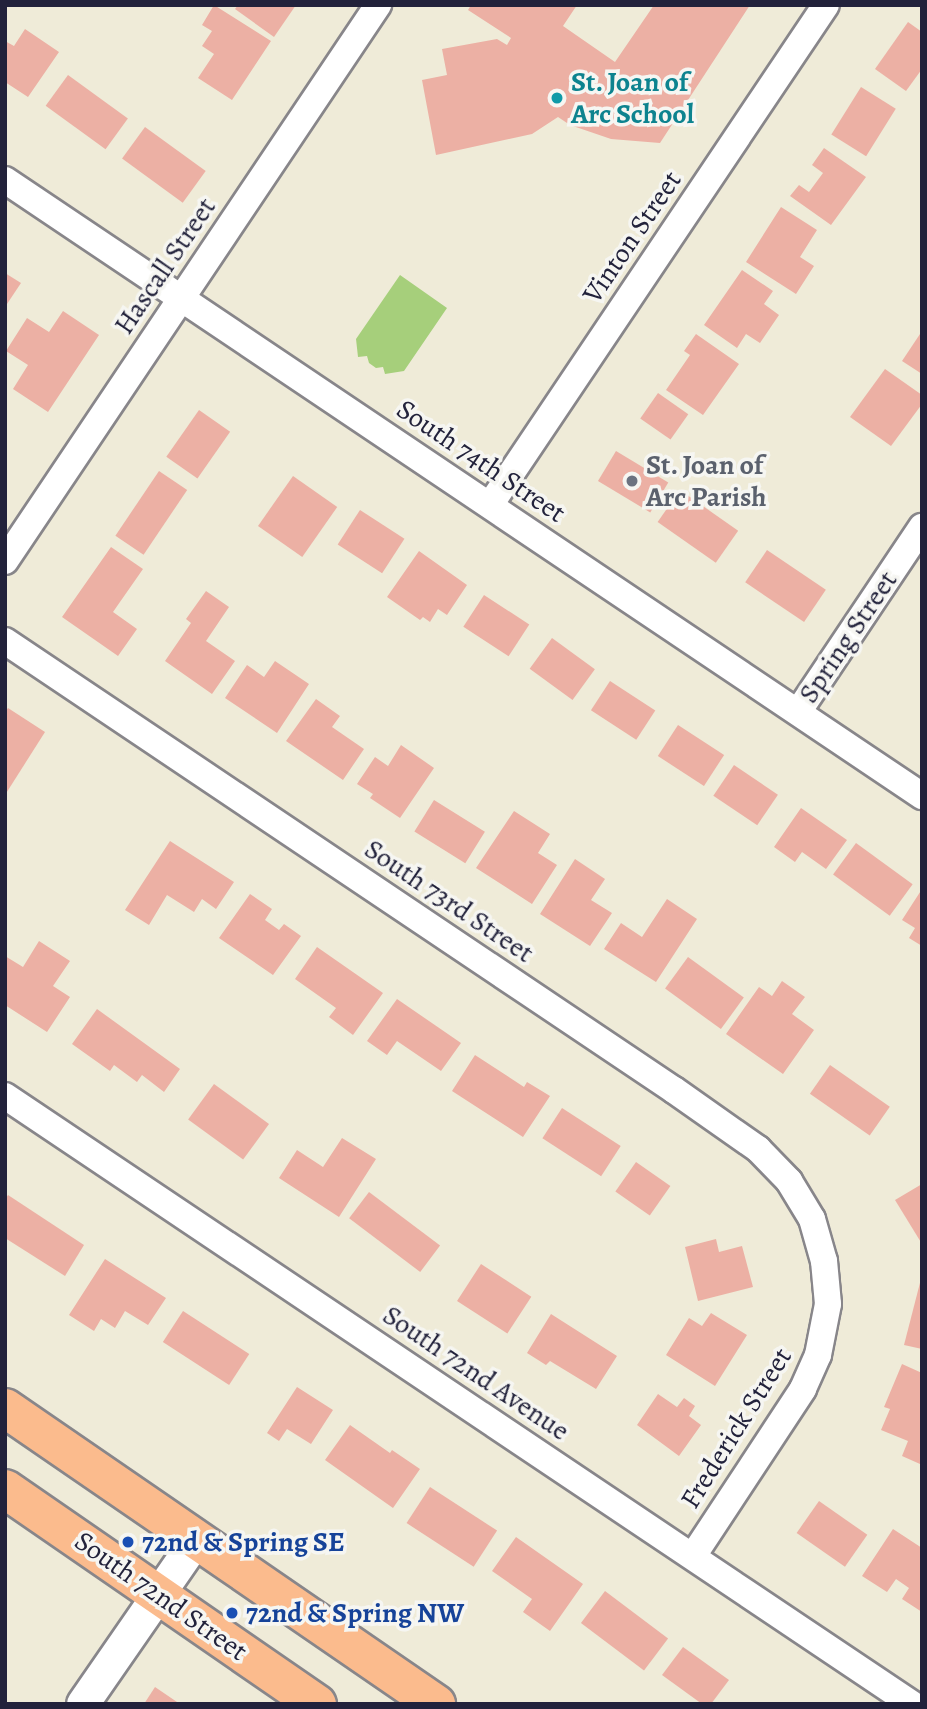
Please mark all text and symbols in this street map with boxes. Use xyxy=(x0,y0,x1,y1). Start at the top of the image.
place label: St. Joan of Arc School xyxy=(571,65,694,131)
marker: St. Joan of Arc School xyxy=(549,90,565,106)
street label: Vinton Street xyxy=(576,165,688,309)
street label: Hascall Street xyxy=(107,191,223,341)
street label: South 74th Street xyxy=(390,392,572,530)
place label: St. Joan of Arc Parish xyxy=(646,448,767,514)
marker: St. Joan of Arc Parish xyxy=(624,473,640,489)
street label: Spring Street xyxy=(792,565,904,709)
street label: South 73rd Street xyxy=(358,832,540,970)
street label: South 72nd Avenue xyxy=(376,1298,576,1448)
street label: Frederick Street xyxy=(673,1341,799,1515)
street label: South 72nd Street xyxy=(68,1524,254,1668)
place label: 72nd & Spring SE xyxy=(142,1525,345,1559)
marker: 72nd & Spring SE xyxy=(120,1534,136,1550)
place label: 72nd & Spring NW xyxy=(246,1596,464,1630)
marker: 72nd & Spring NW xyxy=(224,1605,240,1621)

